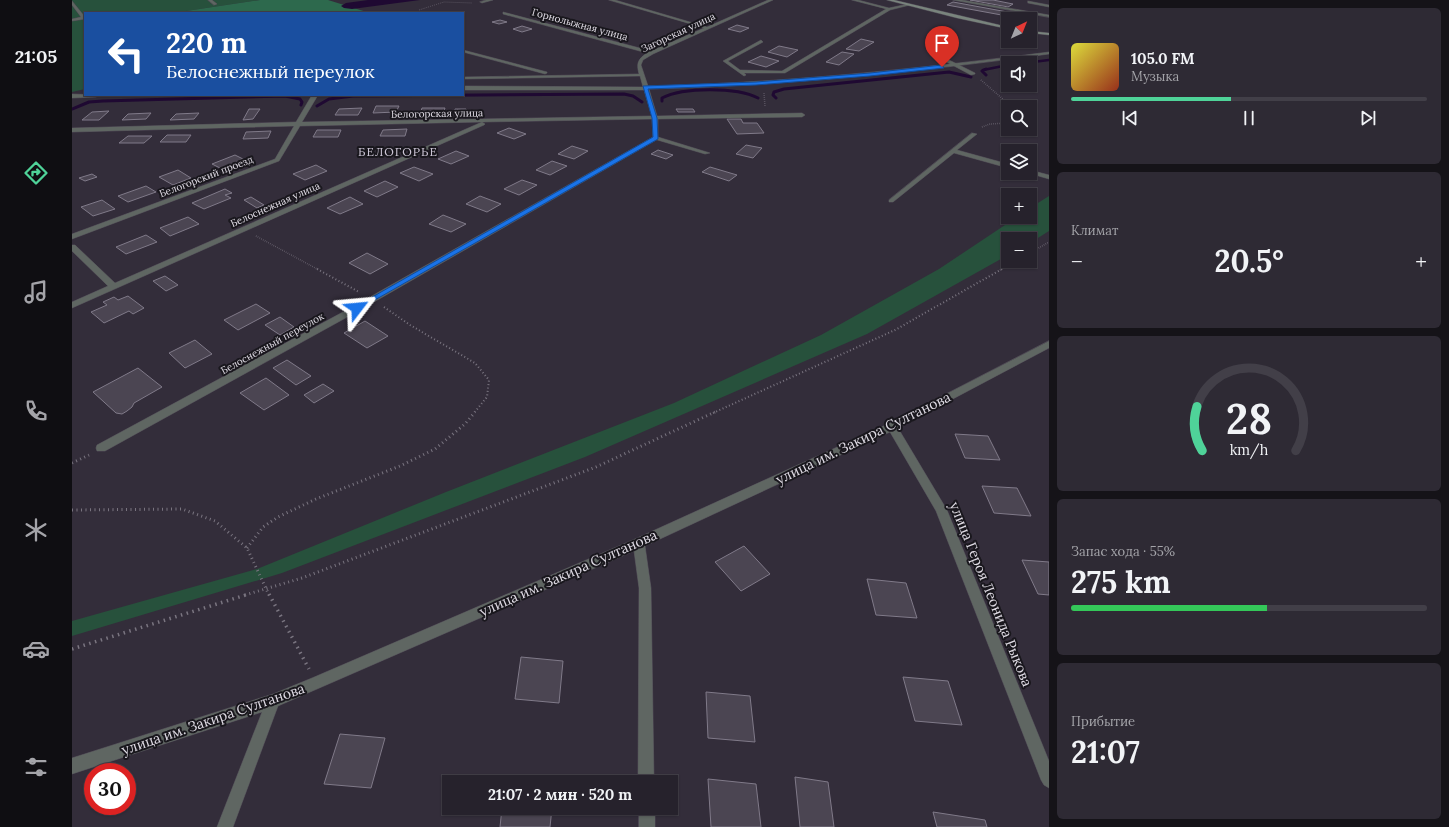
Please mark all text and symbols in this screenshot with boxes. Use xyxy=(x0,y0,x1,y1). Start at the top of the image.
street label: Горнолыжная улица xyxy=(531,5,629,44)
street label: Загорская улица xyxy=(639,10,717,55)
north arrow xyxy=(1001,12,1037,48)
map controls xyxy=(1001,12,1037,268)
text: 220 m xyxy=(166,25,247,61)
pin xyxy=(925,26,959,67)
icon: left xyxy=(100,28,152,80)
icon: arrive xyxy=(931,32,953,54)
text: 21:05 xyxy=(15,45,57,68)
text: 105.0 FM xyxy=(1131,49,1195,68)
button: sound xyxy=(1001,56,1037,92)
text: Белоснежный переулок xyxy=(166,60,375,83)
text: Музыка xyxy=(1131,68,1179,85)
button: search xyxy=(1001,100,1037,136)
street label: Белогорская улица xyxy=(391,106,483,121)
icon: previous xyxy=(1119,107,1141,129)
icon: pause xyxy=(1238,107,1260,129)
icon: next xyxy=(1357,107,1379,129)
district label: БЕЛОГОРЬЕ xyxy=(358,144,438,159)
button: layers xyxy=(1001,144,1037,180)
street label: Белогорский проезд xyxy=(157,153,255,200)
icon: directions xyxy=(22,159,50,187)
street label: Белоснежная улица xyxy=(229,179,322,230)
button: + xyxy=(1001,188,1037,224)
text: Климат xyxy=(1071,222,1118,239)
button: − xyxy=(1001,232,1037,268)
text: 20.5° xyxy=(1214,242,1284,280)
text: − xyxy=(1071,247,1083,275)
text: + xyxy=(1415,247,1427,275)
icon: music xyxy=(22,278,50,306)
position arrow xyxy=(336,287,378,329)
street label: Белоснежный переулок xyxy=(218,309,327,377)
street label: улица им. Закира Султанова xyxy=(773,388,953,488)
text: 28 xyxy=(1226,392,1272,445)
icon: phone xyxy=(22,397,50,425)
text: km/h xyxy=(1230,441,1269,460)
street label: улица Героя Леонида Рыкова xyxy=(946,499,1036,689)
icon: climate xyxy=(22,516,50,544)
street label: улица им. Закира Султанова xyxy=(476,526,660,620)
text: Запас хода · 55% xyxy=(1071,543,1175,560)
text: 275 km xyxy=(1071,563,1171,601)
icon: car xyxy=(22,635,50,663)
street label: улица им. Закира Султанова xyxy=(119,679,307,759)
text: Прибытие xyxy=(1071,713,1135,730)
text: 21:07 xyxy=(1071,733,1140,771)
icon: filters xyxy=(22,753,50,781)
speed limit sign: 30 xyxy=(84,763,136,815)
text: 21:07 · 2 мин · 520 m xyxy=(488,785,632,804)

